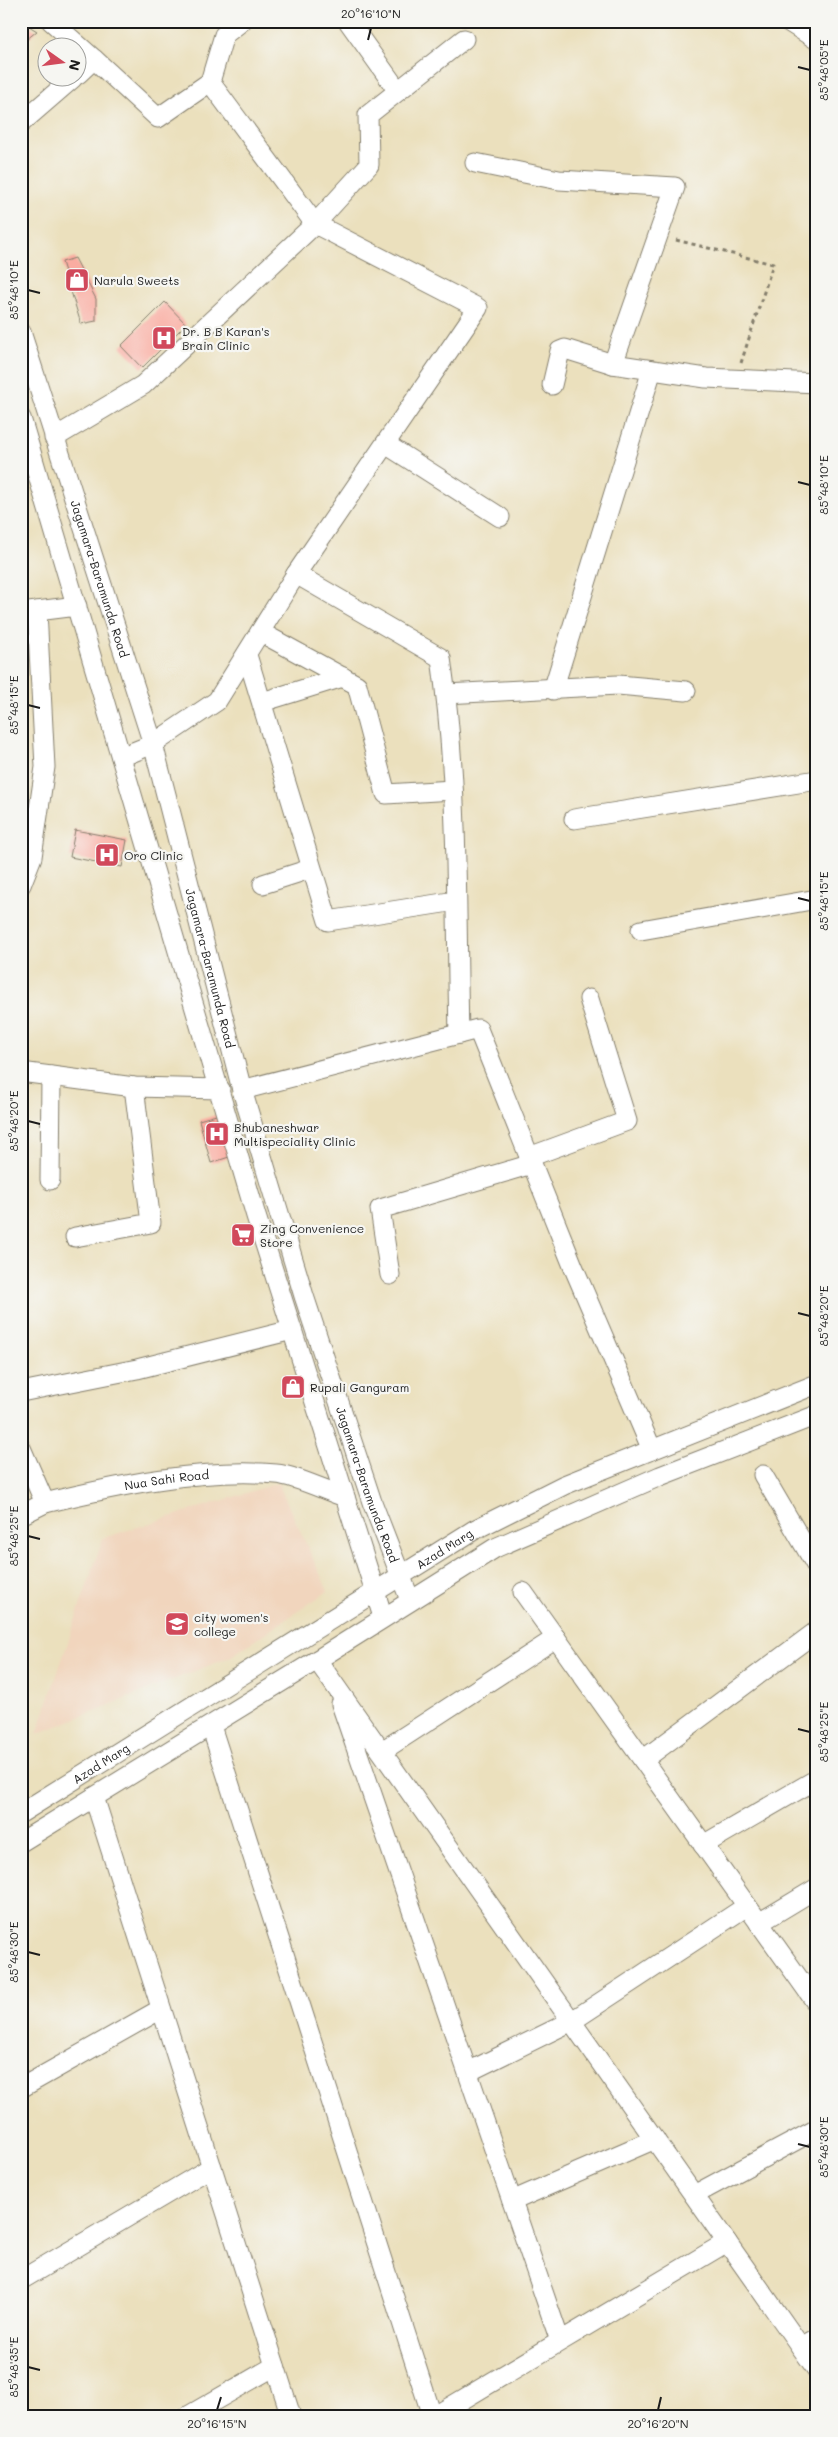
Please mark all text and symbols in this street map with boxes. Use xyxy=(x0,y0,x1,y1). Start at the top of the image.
text: 20°16'10"N xyxy=(341,5,401,21)
north arrow xyxy=(38,38,88,88)
text: 85°48'05"E xyxy=(815,39,831,101)
text: N xyxy=(65,58,86,73)
text: 85°48'10"E xyxy=(5,260,21,320)
shop icon: Narula Sweets xyxy=(64,267,90,293)
place label: Narula Sweets xyxy=(94,272,179,288)
place label: Dr. B B Karan's Brain Clinic xyxy=(182,323,270,353)
hospital icon: Dr. B B Karan's Brain Clinic xyxy=(151,325,177,351)
text: 85°48'10"E xyxy=(815,455,831,515)
street label: Jagamara-Baramunda Road xyxy=(67,498,133,660)
text: 85°48'15"E xyxy=(5,675,21,735)
hospital icon: Oro Clinic xyxy=(94,842,120,868)
place label: Oro Clinic xyxy=(124,847,183,863)
text: 85°48'15"E xyxy=(815,871,831,931)
street label: Jagamara-Baramunda Road xyxy=(182,887,239,1050)
text: 85°48'20"E xyxy=(5,1090,21,1152)
place label: Bhubaneshwar Multispeciality Clinic xyxy=(234,1119,356,1149)
hospital icon: Bhubaneshwar Multispeciality Clinic xyxy=(204,1121,230,1147)
place label: Zing Convenience Store xyxy=(260,1220,364,1250)
supermarket icon: Zing Convenience Store xyxy=(230,1222,256,1248)
text: 85°48'20"E xyxy=(815,1285,831,1347)
shop icon: Rupali Ganguram xyxy=(280,1374,306,1400)
place label: Rupali Ganguram xyxy=(310,1379,409,1395)
street label: Jagamara-Baramunda Road xyxy=(333,1404,403,1565)
street label: Nua Sahi Road xyxy=(123,1466,210,1493)
text: 85°48'25"E xyxy=(5,1506,21,1566)
street label: Azad Marg xyxy=(413,1525,476,1572)
place label: city women's college xyxy=(194,1609,269,1639)
school or university icon: city women's college xyxy=(164,1611,190,1637)
text: 85°48'25"E xyxy=(815,1702,831,1762)
street label: Azad Marg xyxy=(69,1739,132,1787)
text: 85°48'30"E xyxy=(5,1921,21,1983)
text: 85°48'30"E xyxy=(815,2116,831,2178)
text: 85°48'35"E xyxy=(5,2336,21,2397)
text: 20°16'15"N xyxy=(187,2415,247,2431)
text: 20°16'20"N xyxy=(627,2415,689,2431)

